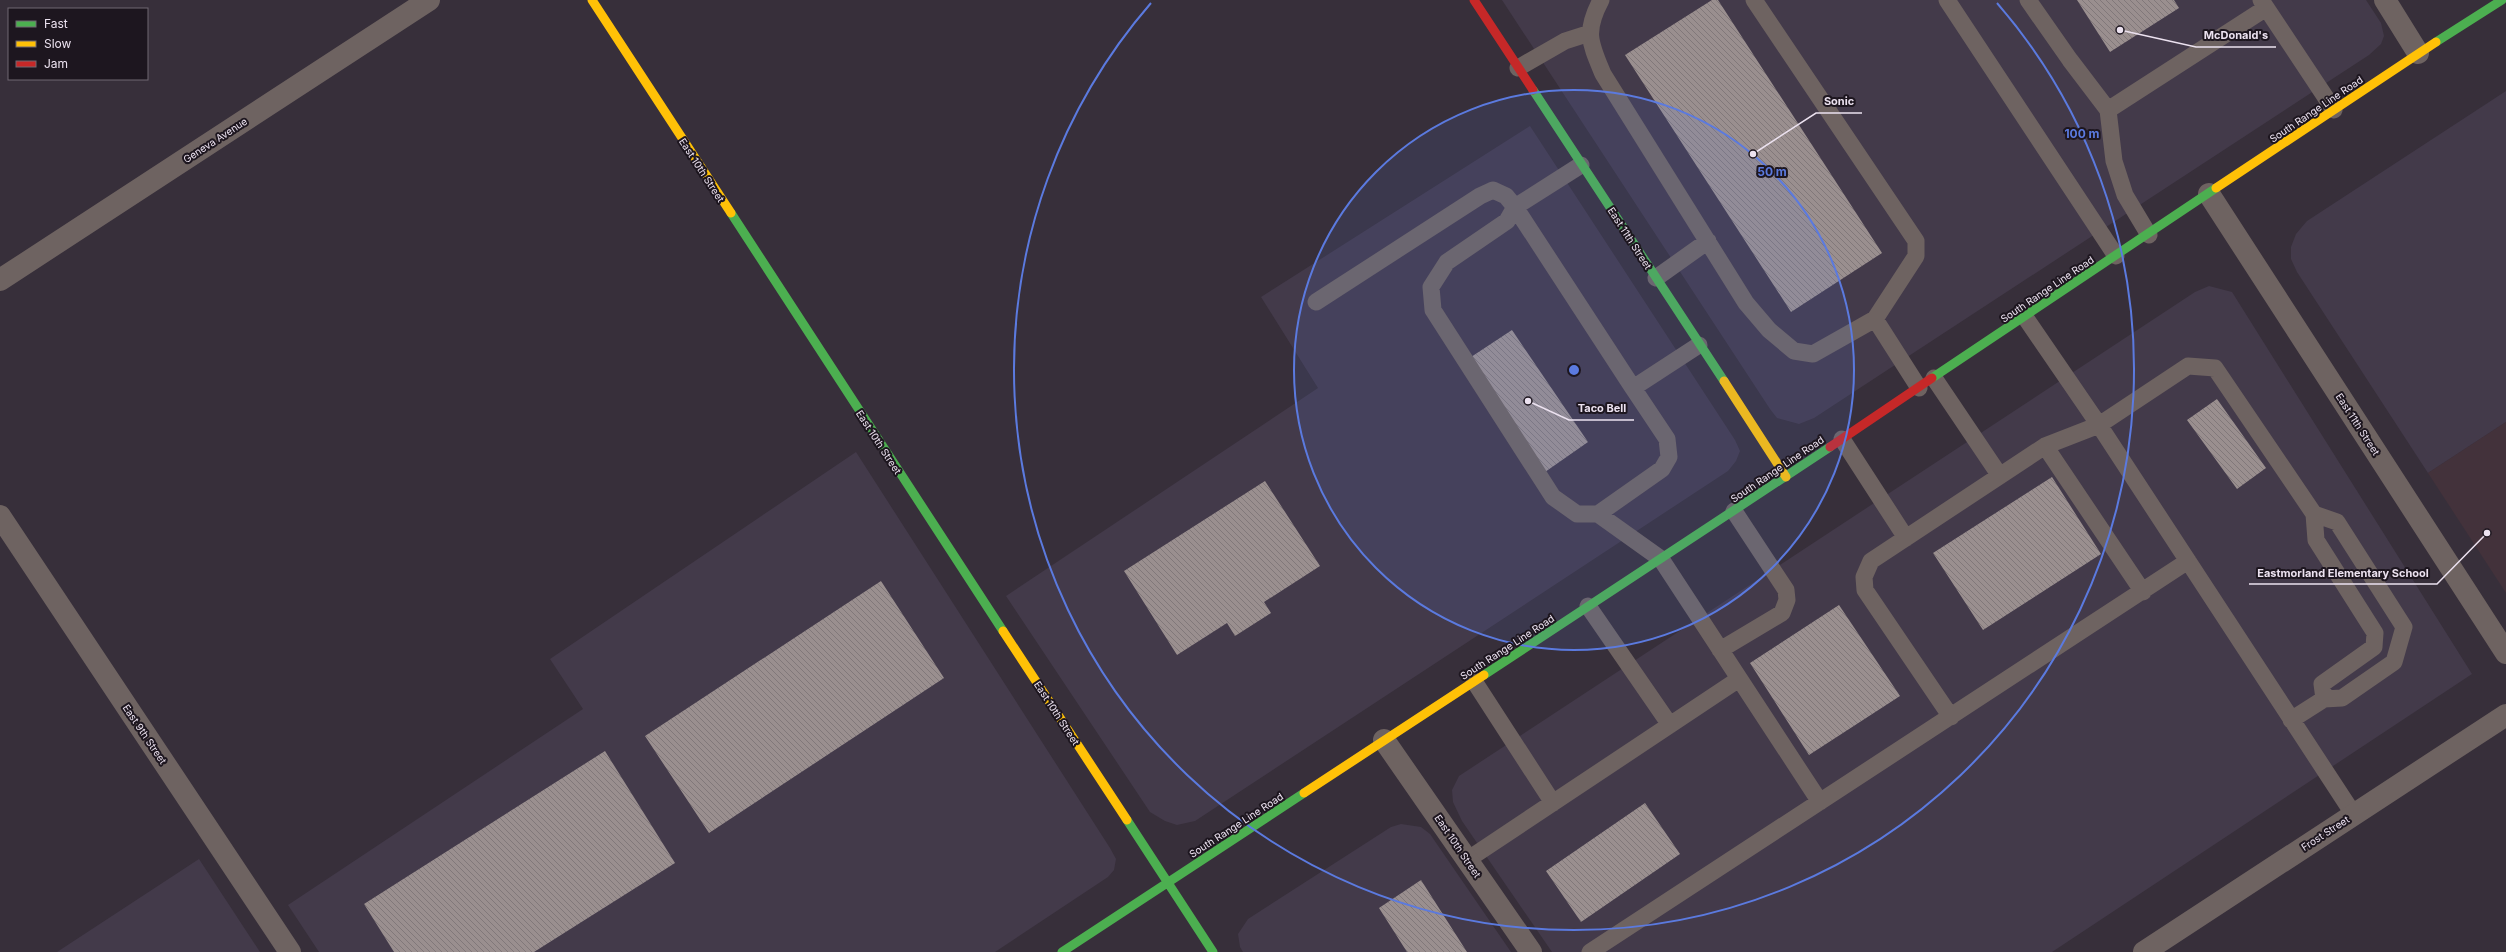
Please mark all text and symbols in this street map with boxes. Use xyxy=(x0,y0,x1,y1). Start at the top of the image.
legend xyxy=(8,8,148,80)
text: Fast xyxy=(44,16,68,31)
callout: McDonald's xyxy=(2196,24,2276,47)
text: McDonald's xyxy=(2204,28,2268,42)
text: Slow xyxy=(44,36,72,51)
text: Jam xyxy=(44,56,68,71)
street label: South Range Line Road xyxy=(2267,73,2365,145)
callout: Sonic xyxy=(1816,90,1862,113)
text: Sonic xyxy=(1824,94,1855,108)
street label: Geneva Avenue xyxy=(181,115,249,165)
text: 100 m xyxy=(2064,126,2100,141)
street label: East 10th Street xyxy=(677,136,728,205)
text: 50 m xyxy=(1757,164,1787,179)
street label: East 11th Street xyxy=(1606,205,1655,272)
street label: South Range Line Road xyxy=(1998,253,2096,325)
centre of rings xyxy=(1567,363,1581,377)
street label: East 11th Street xyxy=(2334,391,2383,458)
callout: Taco Bell xyxy=(1569,397,1634,420)
text: Taco Bell xyxy=(1578,401,1626,415)
street label: East 10th Street xyxy=(854,408,905,477)
street label: South Range Line Road xyxy=(1728,433,1826,505)
callout: Eastmorland Elementary School xyxy=(2249,561,2437,584)
text: Eastmorland Elementary School xyxy=(2257,566,2429,580)
street label: South Range Line Road xyxy=(1458,612,1556,682)
street label: East 10th Street xyxy=(1032,679,1083,748)
street label: East 9th Street xyxy=(121,702,170,767)
street label: South Range Line Road xyxy=(1187,790,1285,860)
street label: East 10th Street xyxy=(1432,812,1484,881)
street label: Frost Street xyxy=(2299,813,2352,853)

